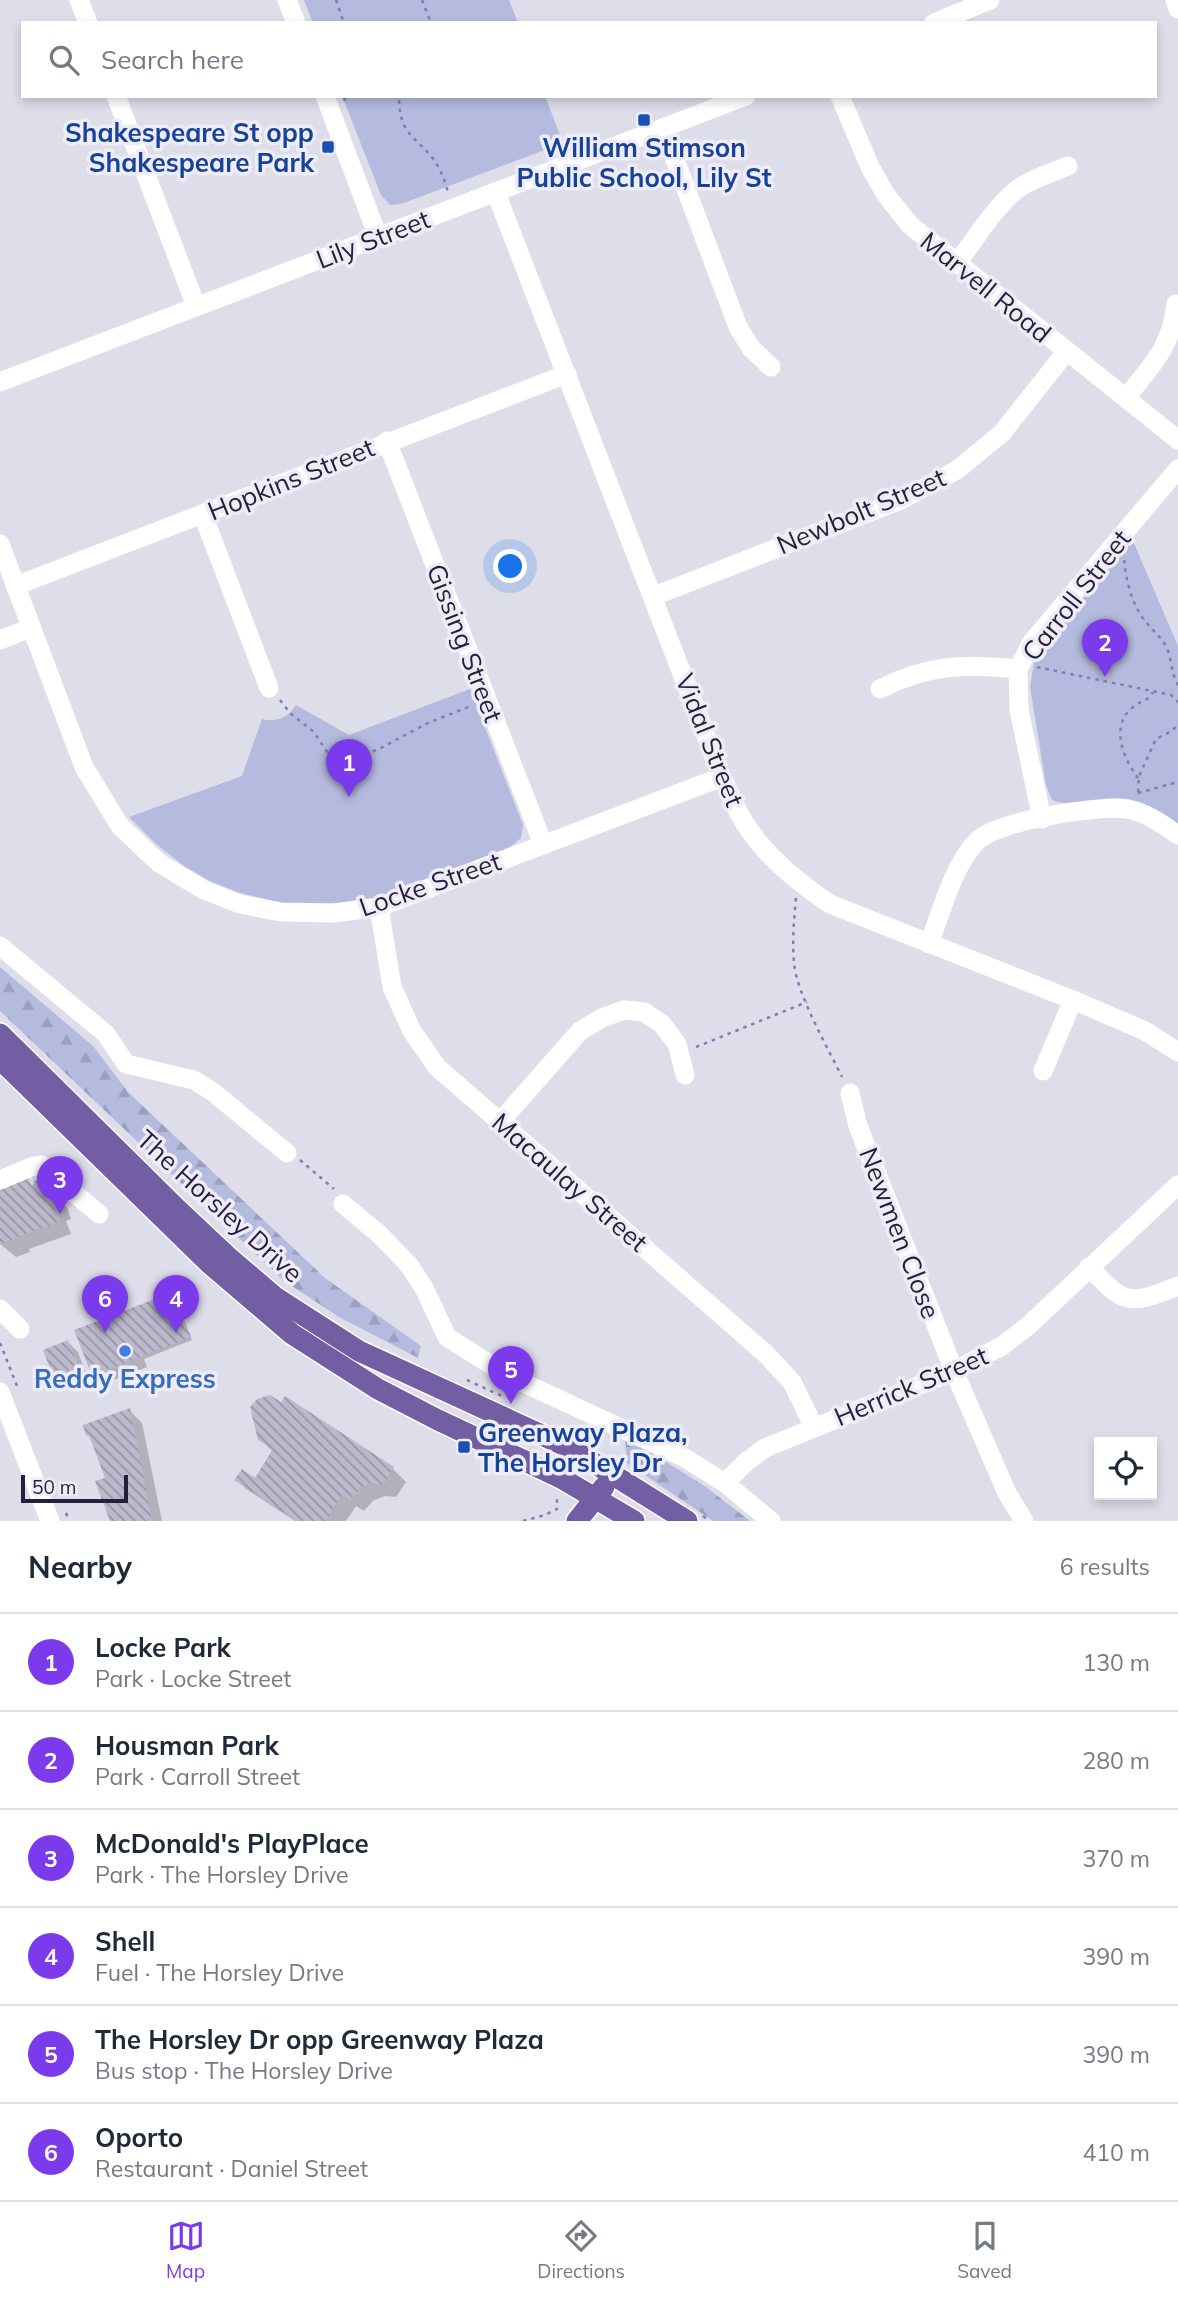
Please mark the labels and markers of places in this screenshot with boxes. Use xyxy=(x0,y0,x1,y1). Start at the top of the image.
marker: William Stimson Public School, Lily St xyxy=(636,112,652,128)
place label: Shakespeare St opp Shakespeare Park xyxy=(65,116,315,179)
place label: William Stimson Public School, Lily St xyxy=(516,131,772,194)
marker: Shakespeare St opp Shakespeare Park xyxy=(320,139,336,155)
pin: 2 xyxy=(1082,619,1128,677)
pin: 1 xyxy=(326,739,372,797)
pin: 3 xyxy=(37,1156,83,1214)
pin: 6 xyxy=(82,1275,128,1333)
pin: 4 xyxy=(153,1275,199,1333)
marker: Reddy Express xyxy=(117,1343,133,1359)
pin: 5 xyxy=(488,1346,534,1404)
place label: Reddy Express xyxy=(34,1362,216,1395)
place label: Greenway Plaza, The Horsley Dr xyxy=(478,1416,688,1479)
marker: Greenway Plaza, The Horsley Dr xyxy=(456,1439,472,1455)

